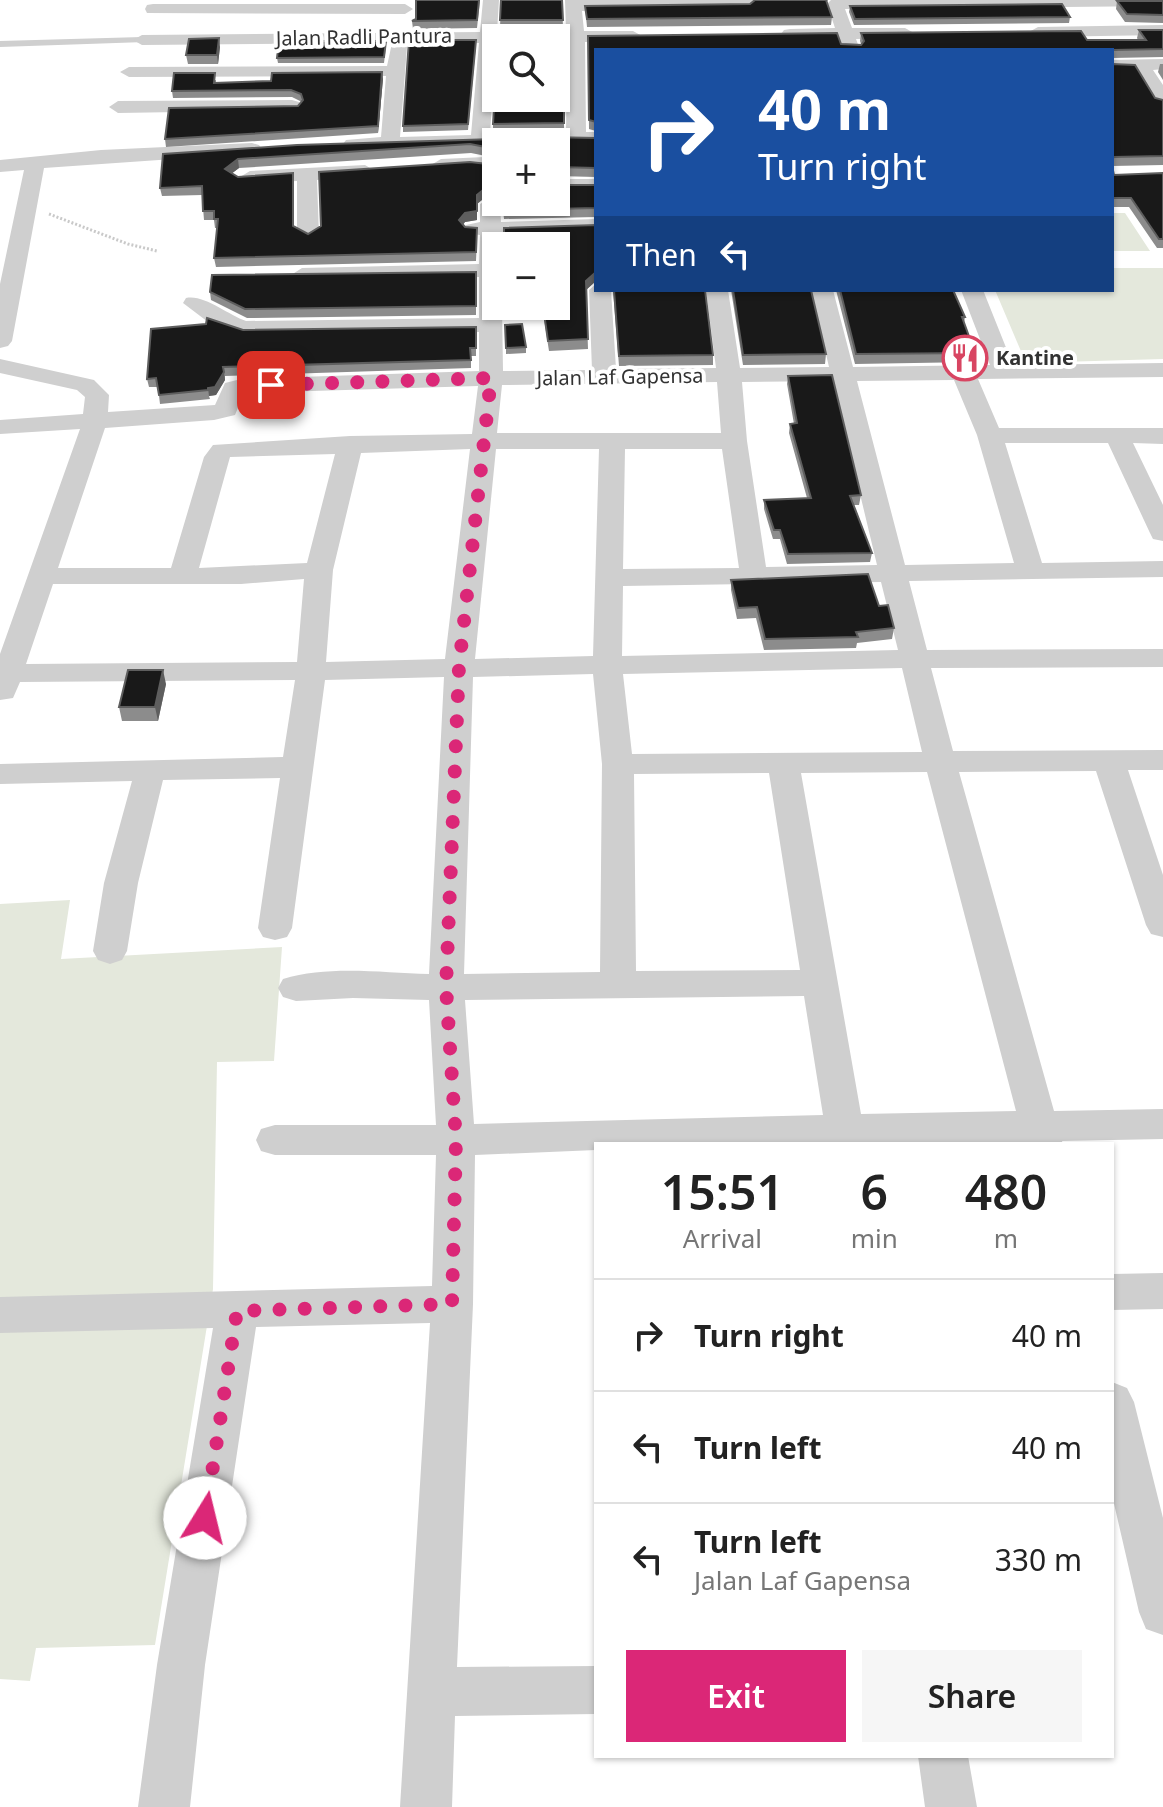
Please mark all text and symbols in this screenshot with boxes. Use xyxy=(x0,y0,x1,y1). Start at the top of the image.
street label: Jalan Radli Pantura xyxy=(274,21,452,52)
map controls xyxy=(482,24,570,320)
button: search xyxy=(482,24,570,112)
text: 40 m xyxy=(758,70,891,146)
icon: right xyxy=(626,80,730,184)
button: + xyxy=(482,128,570,216)
text: Turn right xyxy=(758,142,926,191)
button: − xyxy=(482,232,570,320)
icon: left xyxy=(713,232,757,276)
text: Then xyxy=(626,234,697,275)
restaurant icon: Kantine xyxy=(941,334,989,382)
place label: Kantine xyxy=(996,344,1074,371)
pin xyxy=(237,351,305,419)
street label: Jalan Laf Gapensa xyxy=(534,362,704,391)
icon: arrive xyxy=(249,363,293,407)
text: 15:51 xyxy=(661,1159,784,1224)
text: 6 xyxy=(861,1159,888,1224)
text: 480 xyxy=(965,1159,1047,1224)
text: Arrival xyxy=(683,1220,762,1256)
text: min xyxy=(851,1220,898,1256)
text: m xyxy=(994,1220,1018,1256)
icon: right xyxy=(626,1313,670,1357)
text: Turn right xyxy=(694,1315,844,1356)
text: 40 m xyxy=(1012,1315,1082,1356)
icon: left xyxy=(626,1425,670,1469)
text: Turn left xyxy=(694,1427,822,1468)
text: 40 m xyxy=(1012,1427,1082,1468)
position arrow xyxy=(163,1476,247,1560)
text: Turn left xyxy=(694,1521,822,1562)
icon: left xyxy=(626,1537,670,1581)
text: 330 m xyxy=(995,1539,1082,1580)
text: Jalan Laf Gapensa xyxy=(694,1562,911,1598)
button: Exit xyxy=(626,1650,846,1742)
button: Share xyxy=(862,1650,1082,1742)

